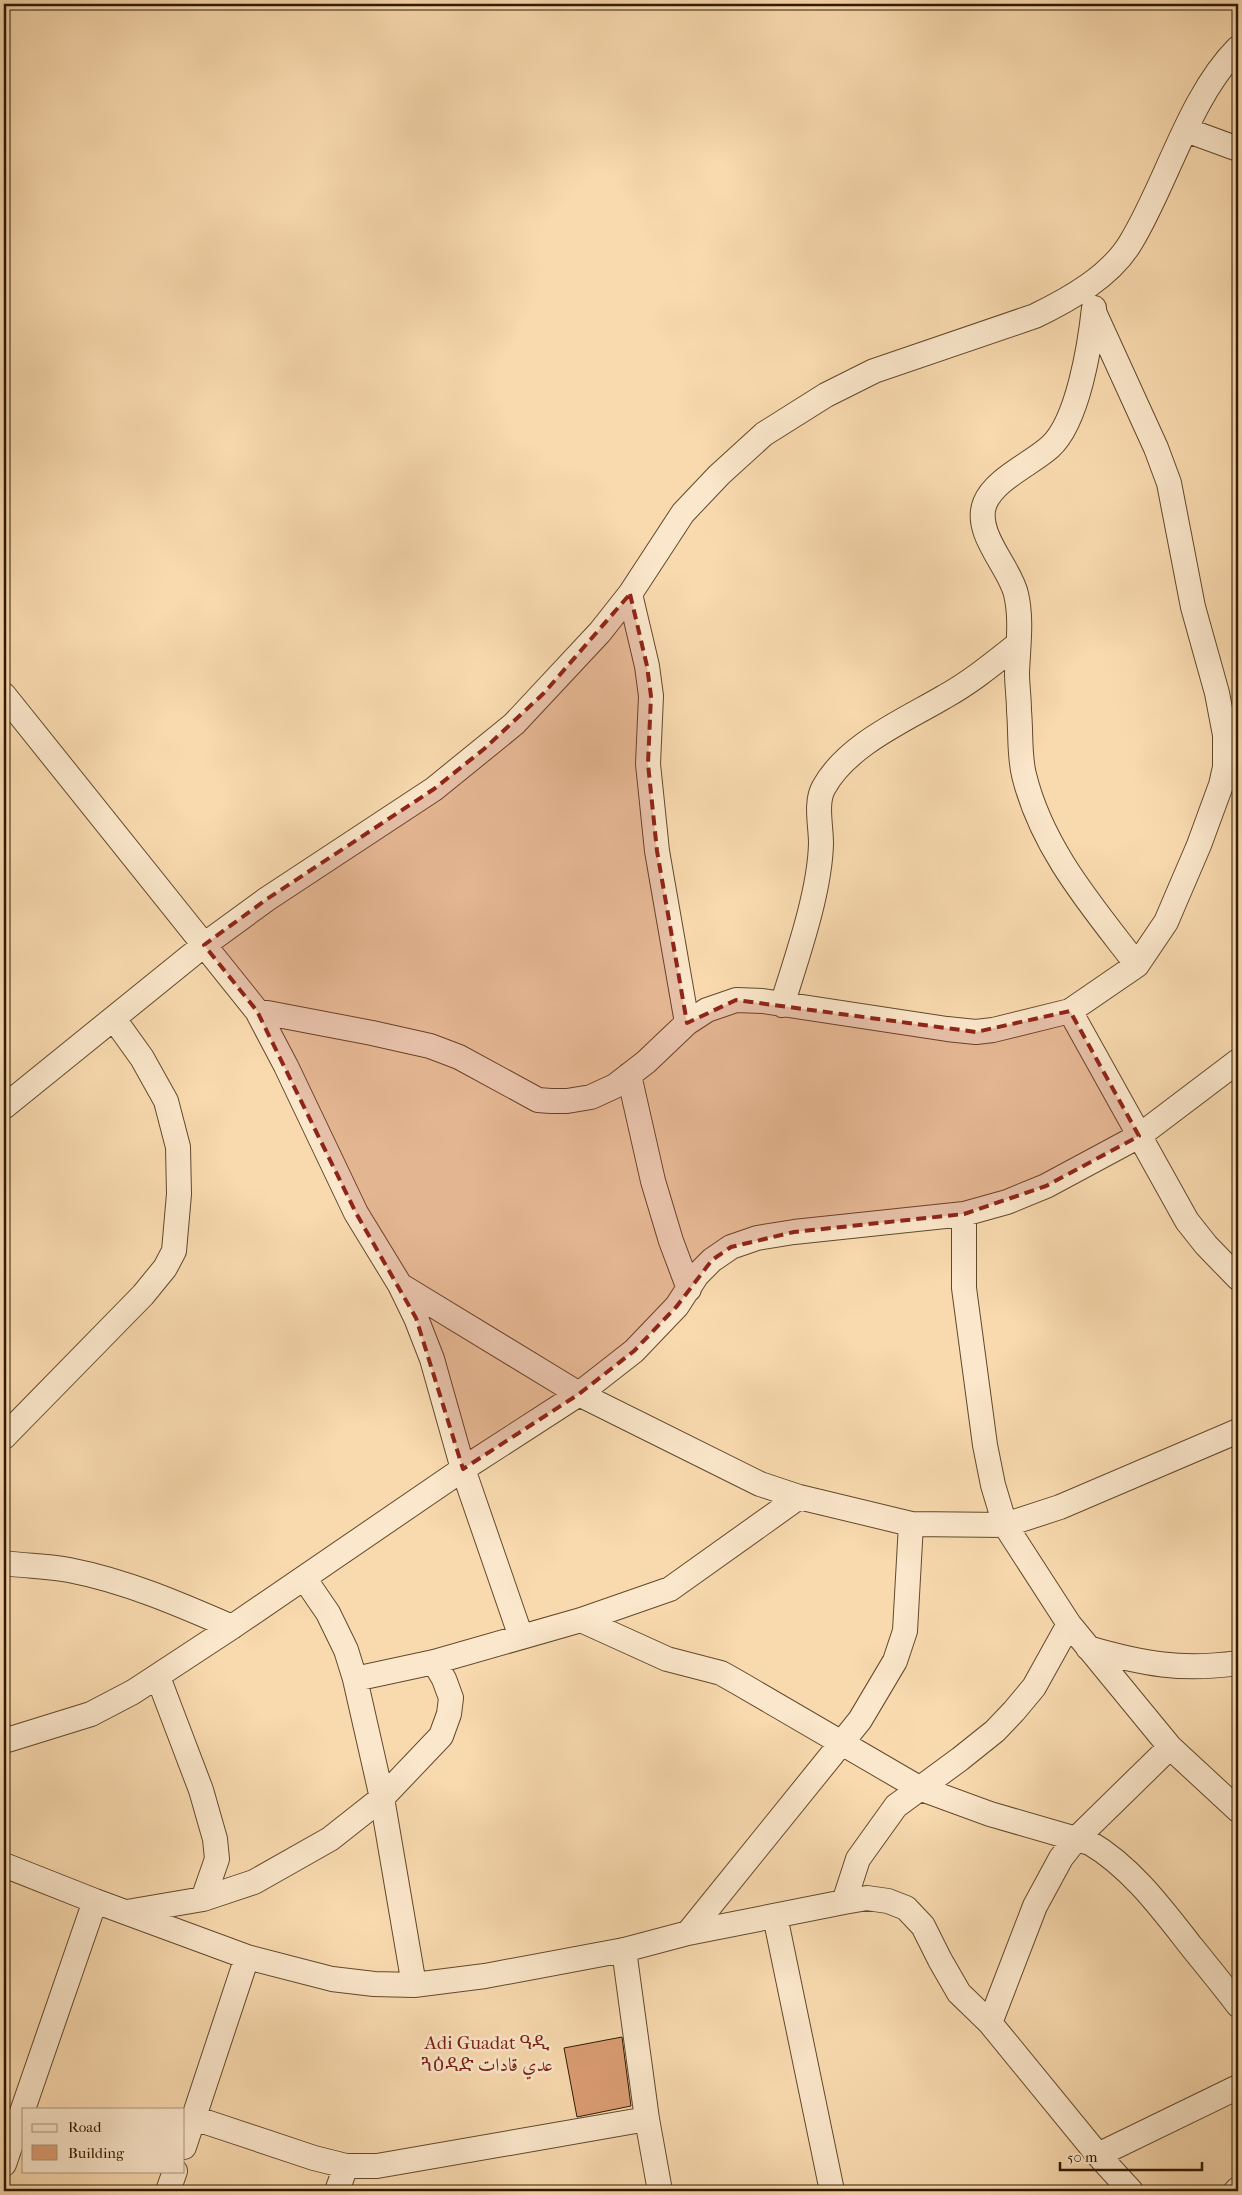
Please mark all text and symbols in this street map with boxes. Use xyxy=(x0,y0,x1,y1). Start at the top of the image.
district label: Adi Guadat ዓዲ ጓዕዳድ عدي قادات xyxy=(421,2032,553,2080)
legend xyxy=(22,2108,185,2172)
text: Road xyxy=(68,2118,102,2136)
scale bar xyxy=(1060,2140,1202,2172)
text: Building xyxy=(68,2144,125,2162)
text: 50 m xyxy=(1067,2148,1098,2166)

